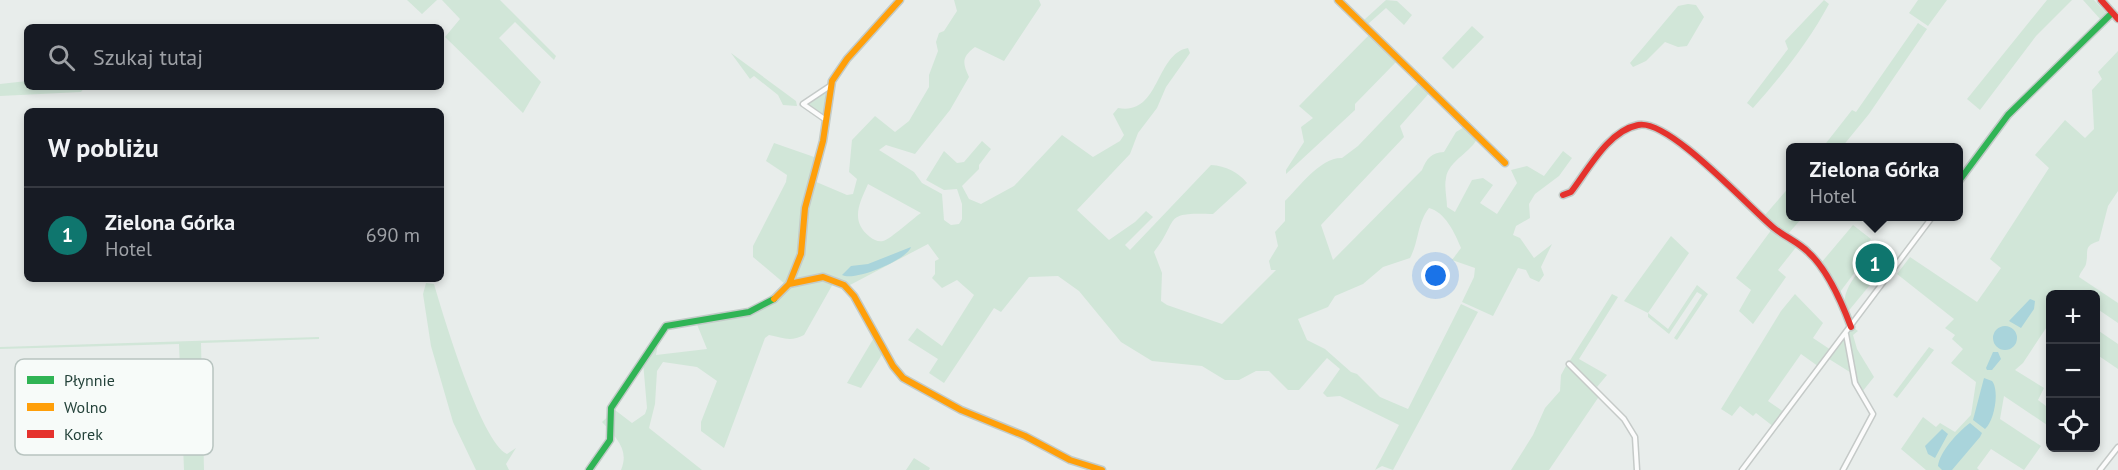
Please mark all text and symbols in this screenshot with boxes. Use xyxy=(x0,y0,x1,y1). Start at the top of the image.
search box xyxy=(24,24,444,90)
icon: search xyxy=(45,41,78,74)
text: Szukaj tutaj xyxy=(93,43,203,71)
text: W pobliżu xyxy=(48,131,159,164)
popup xyxy=(1786,143,1963,221)
text: Zielona Górka xyxy=(1809,155,1940,183)
text: Hotel xyxy=(1809,183,1856,209)
text: Zielona Górka xyxy=(105,208,235,236)
text: 1 xyxy=(62,222,73,248)
text: 690 m xyxy=(366,222,420,248)
text: Hotel xyxy=(105,236,152,262)
pin: 1 xyxy=(1856,240,1894,286)
your location xyxy=(1421,261,1450,290)
map controls xyxy=(2046,290,2100,452)
button: + xyxy=(2046,290,2100,344)
button: − xyxy=(2046,344,2100,398)
legend xyxy=(15,359,213,455)
text: Płynnie xyxy=(64,370,115,390)
text: Wolno xyxy=(64,397,107,417)
button: locate xyxy=(2046,398,2100,452)
text: Korek xyxy=(64,424,103,444)

